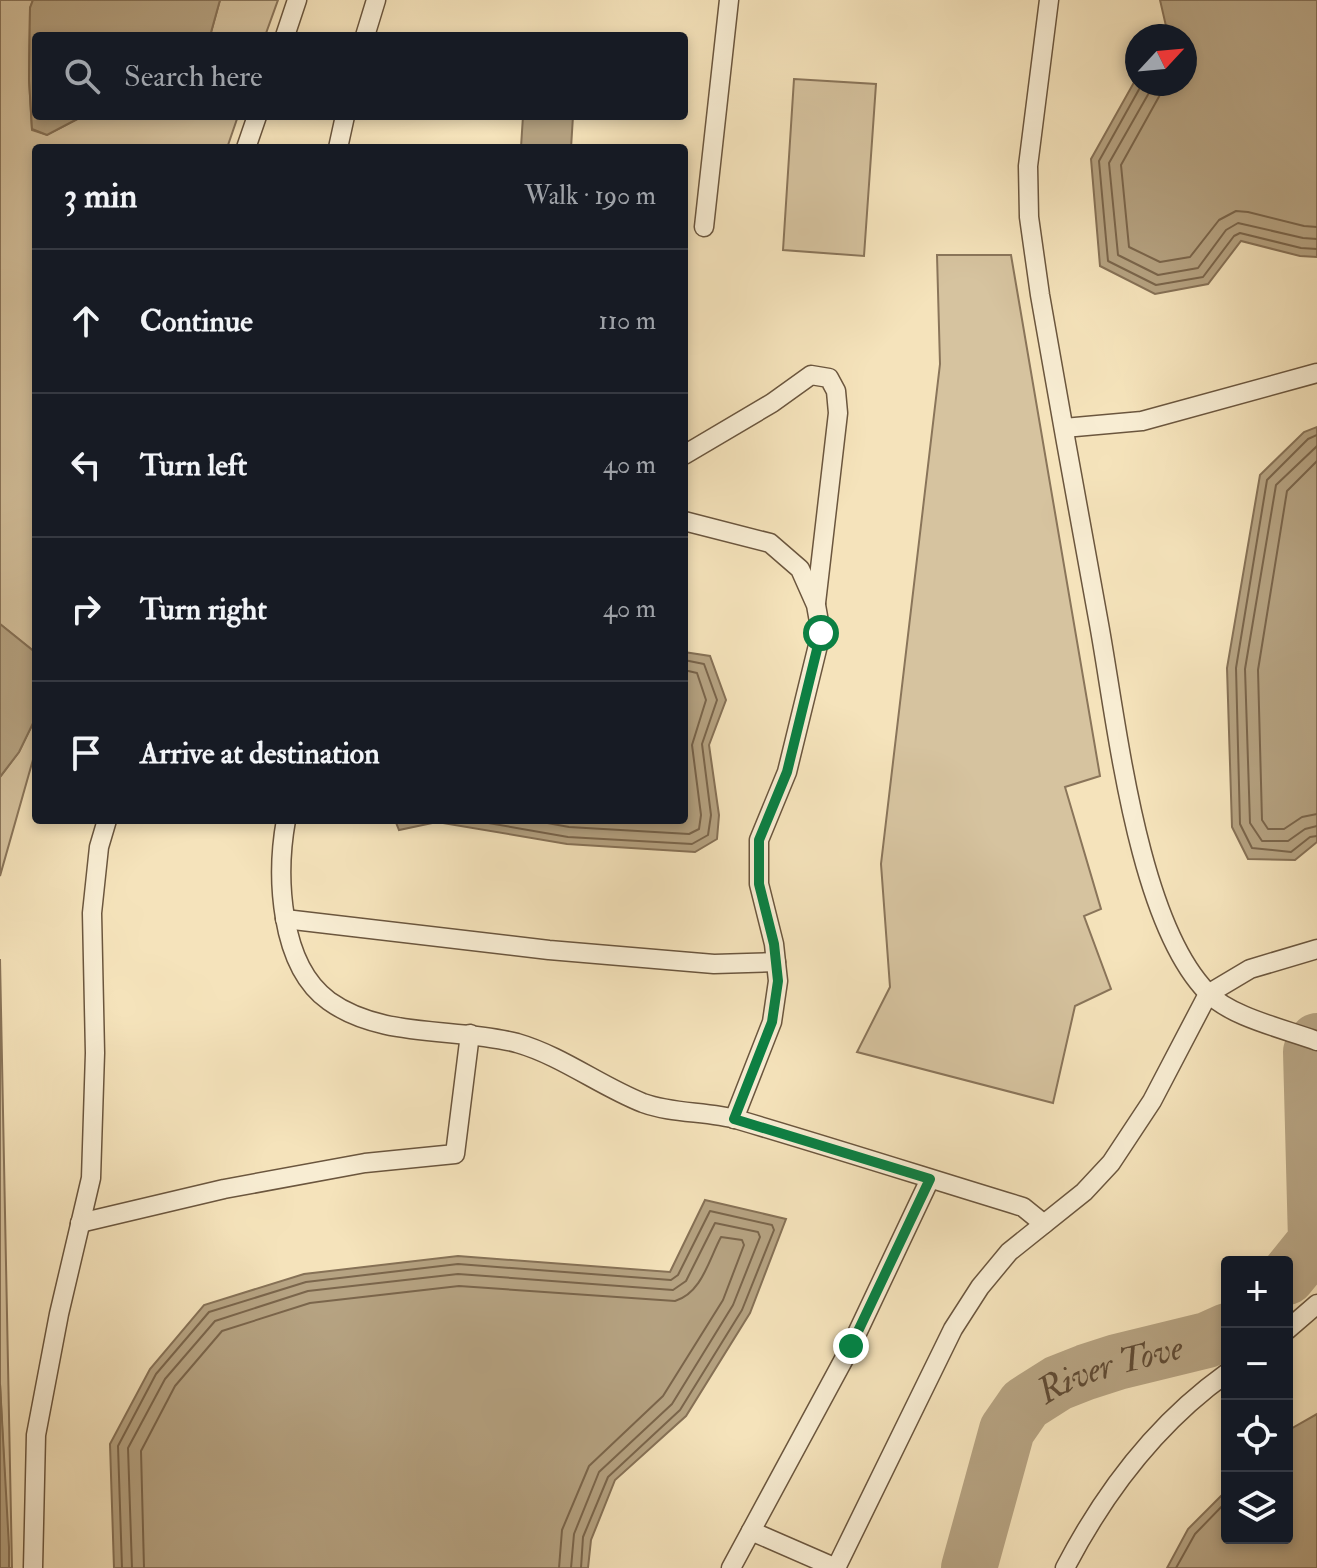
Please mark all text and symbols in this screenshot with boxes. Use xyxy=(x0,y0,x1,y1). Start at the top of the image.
north arrow xyxy=(1125,24,1197,96)
search box xyxy=(32,32,688,120)
icon: search xyxy=(60,54,104,98)
text: Search here xyxy=(124,58,263,95)
text: 3 min xyxy=(64,175,137,218)
text: Walk · 190 m xyxy=(525,180,656,212)
icon: ahead xyxy=(64,299,108,343)
text: Continue xyxy=(140,303,253,340)
text: 110 m xyxy=(599,305,656,337)
icon: left xyxy=(64,443,108,487)
text: Turn left xyxy=(140,447,247,484)
text: 40 m xyxy=(603,449,656,481)
icon: right xyxy=(64,587,108,631)
text: Turn right xyxy=(140,591,267,628)
text: 40 m xyxy=(603,593,656,625)
route start xyxy=(803,615,839,651)
icon: arrive xyxy=(64,731,108,775)
text: Arrive at destination xyxy=(140,735,380,772)
map controls xyxy=(1221,1256,1293,1544)
button: + xyxy=(1221,1256,1293,1328)
water label: River Tove xyxy=(1027,1324,1188,1414)
route end xyxy=(833,1328,869,1364)
button: − xyxy=(1221,1328,1293,1400)
button: locate xyxy=(1221,1400,1293,1472)
button: layers xyxy=(1221,1472,1293,1544)

